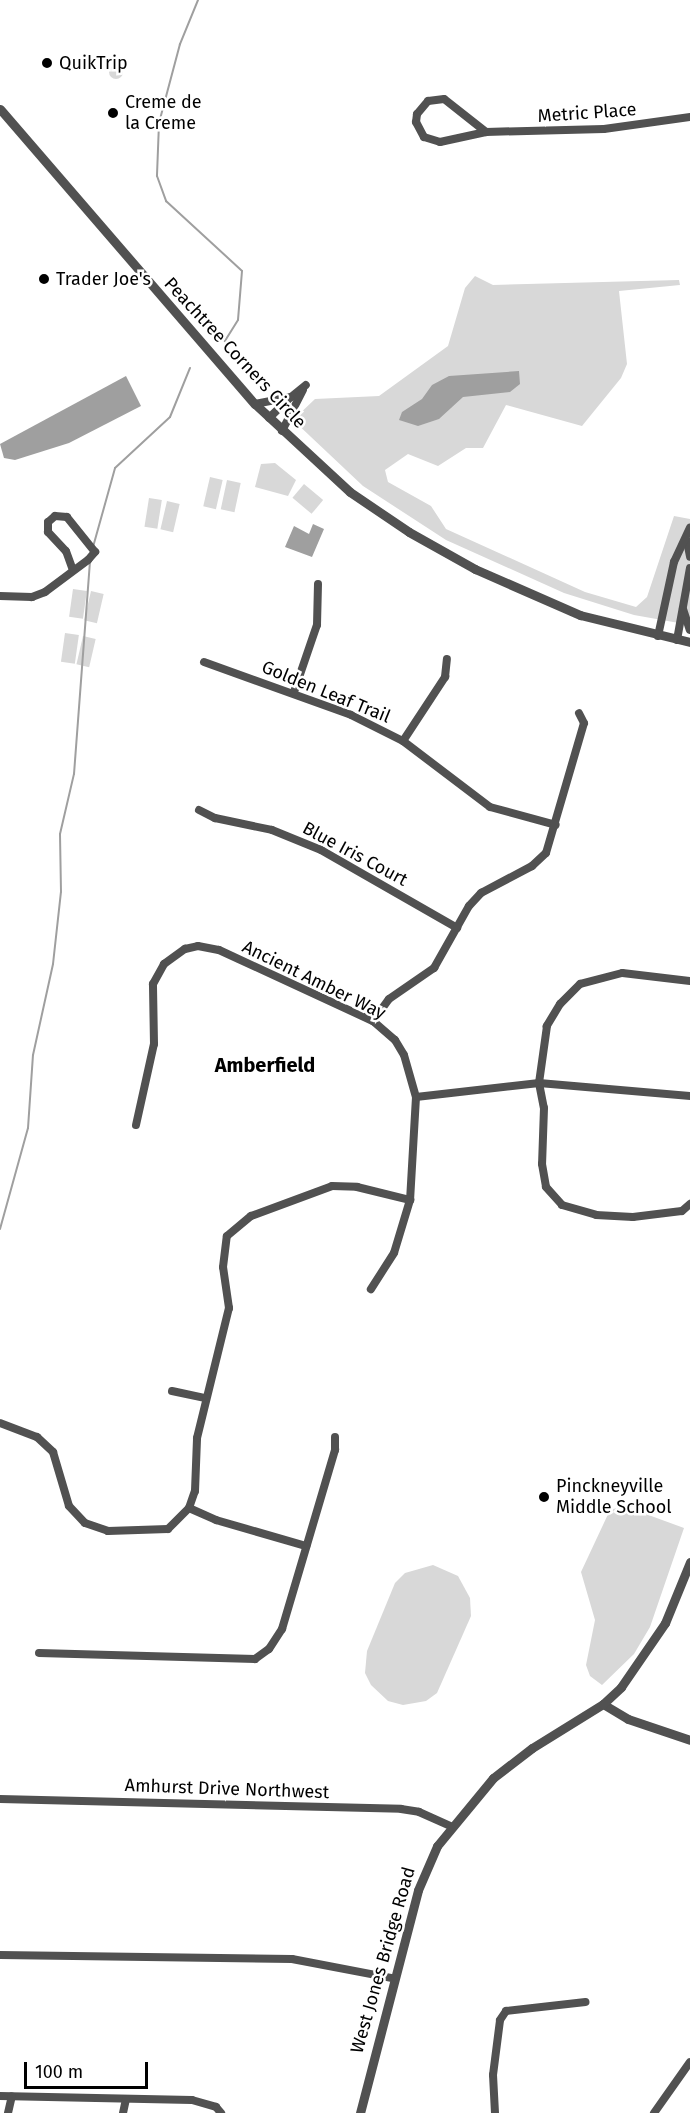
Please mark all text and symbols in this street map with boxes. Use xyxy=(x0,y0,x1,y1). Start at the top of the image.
place label: QuikTrip xyxy=(59,52,128,74)
marker: QuikTrip xyxy=(40,56,54,70)
place label: Creme de la Creme xyxy=(125,92,202,134)
street label: Metric Place xyxy=(537,99,637,127)
marker: Creme de la Creme xyxy=(106,106,120,120)
place label: Trader Joe's xyxy=(56,268,151,290)
marker: Trader Joe's xyxy=(37,272,51,286)
street label: Peachtree Corners Circle xyxy=(159,273,311,433)
street label: Golden Leaf Trail xyxy=(258,656,394,728)
street label: Blue Iris Court xyxy=(299,817,411,891)
street label: Ancient Amber Way xyxy=(239,936,389,1024)
district label: Amberfield xyxy=(215,1053,315,1077)
place label: Pinckneyville Middle School xyxy=(556,1476,672,1518)
marker: Pinckneyville Middle School xyxy=(537,1490,551,1504)
street label: Amhurst Drive Northwest xyxy=(124,1775,330,1803)
street label: West Jones Bridge Road xyxy=(346,1864,420,2056)
scale bar xyxy=(27,2050,152,2088)
text: 100 m xyxy=(35,2061,83,2083)

